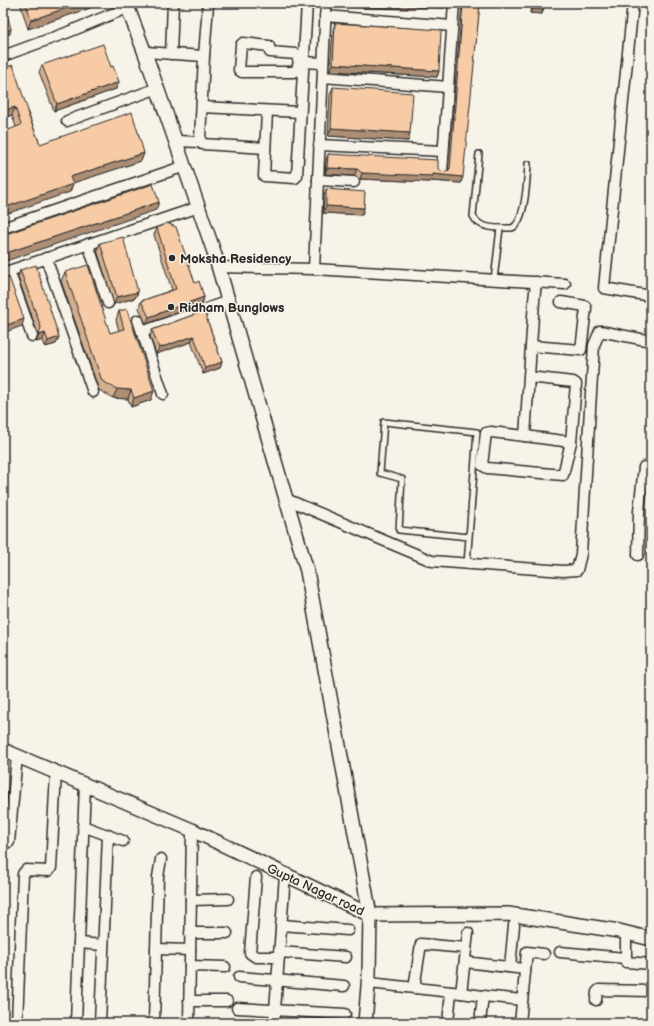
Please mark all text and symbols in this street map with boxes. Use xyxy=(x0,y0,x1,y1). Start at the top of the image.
place label: Moksha Residency xyxy=(180,251,291,267)
marker: Moksha Residency xyxy=(167,253,177,263)
place label: Ridham Bunglows xyxy=(179,300,285,316)
marker: Ridham Bunglows xyxy=(166,302,176,312)
street label: Gupta Nagar road xyxy=(264,860,367,919)

